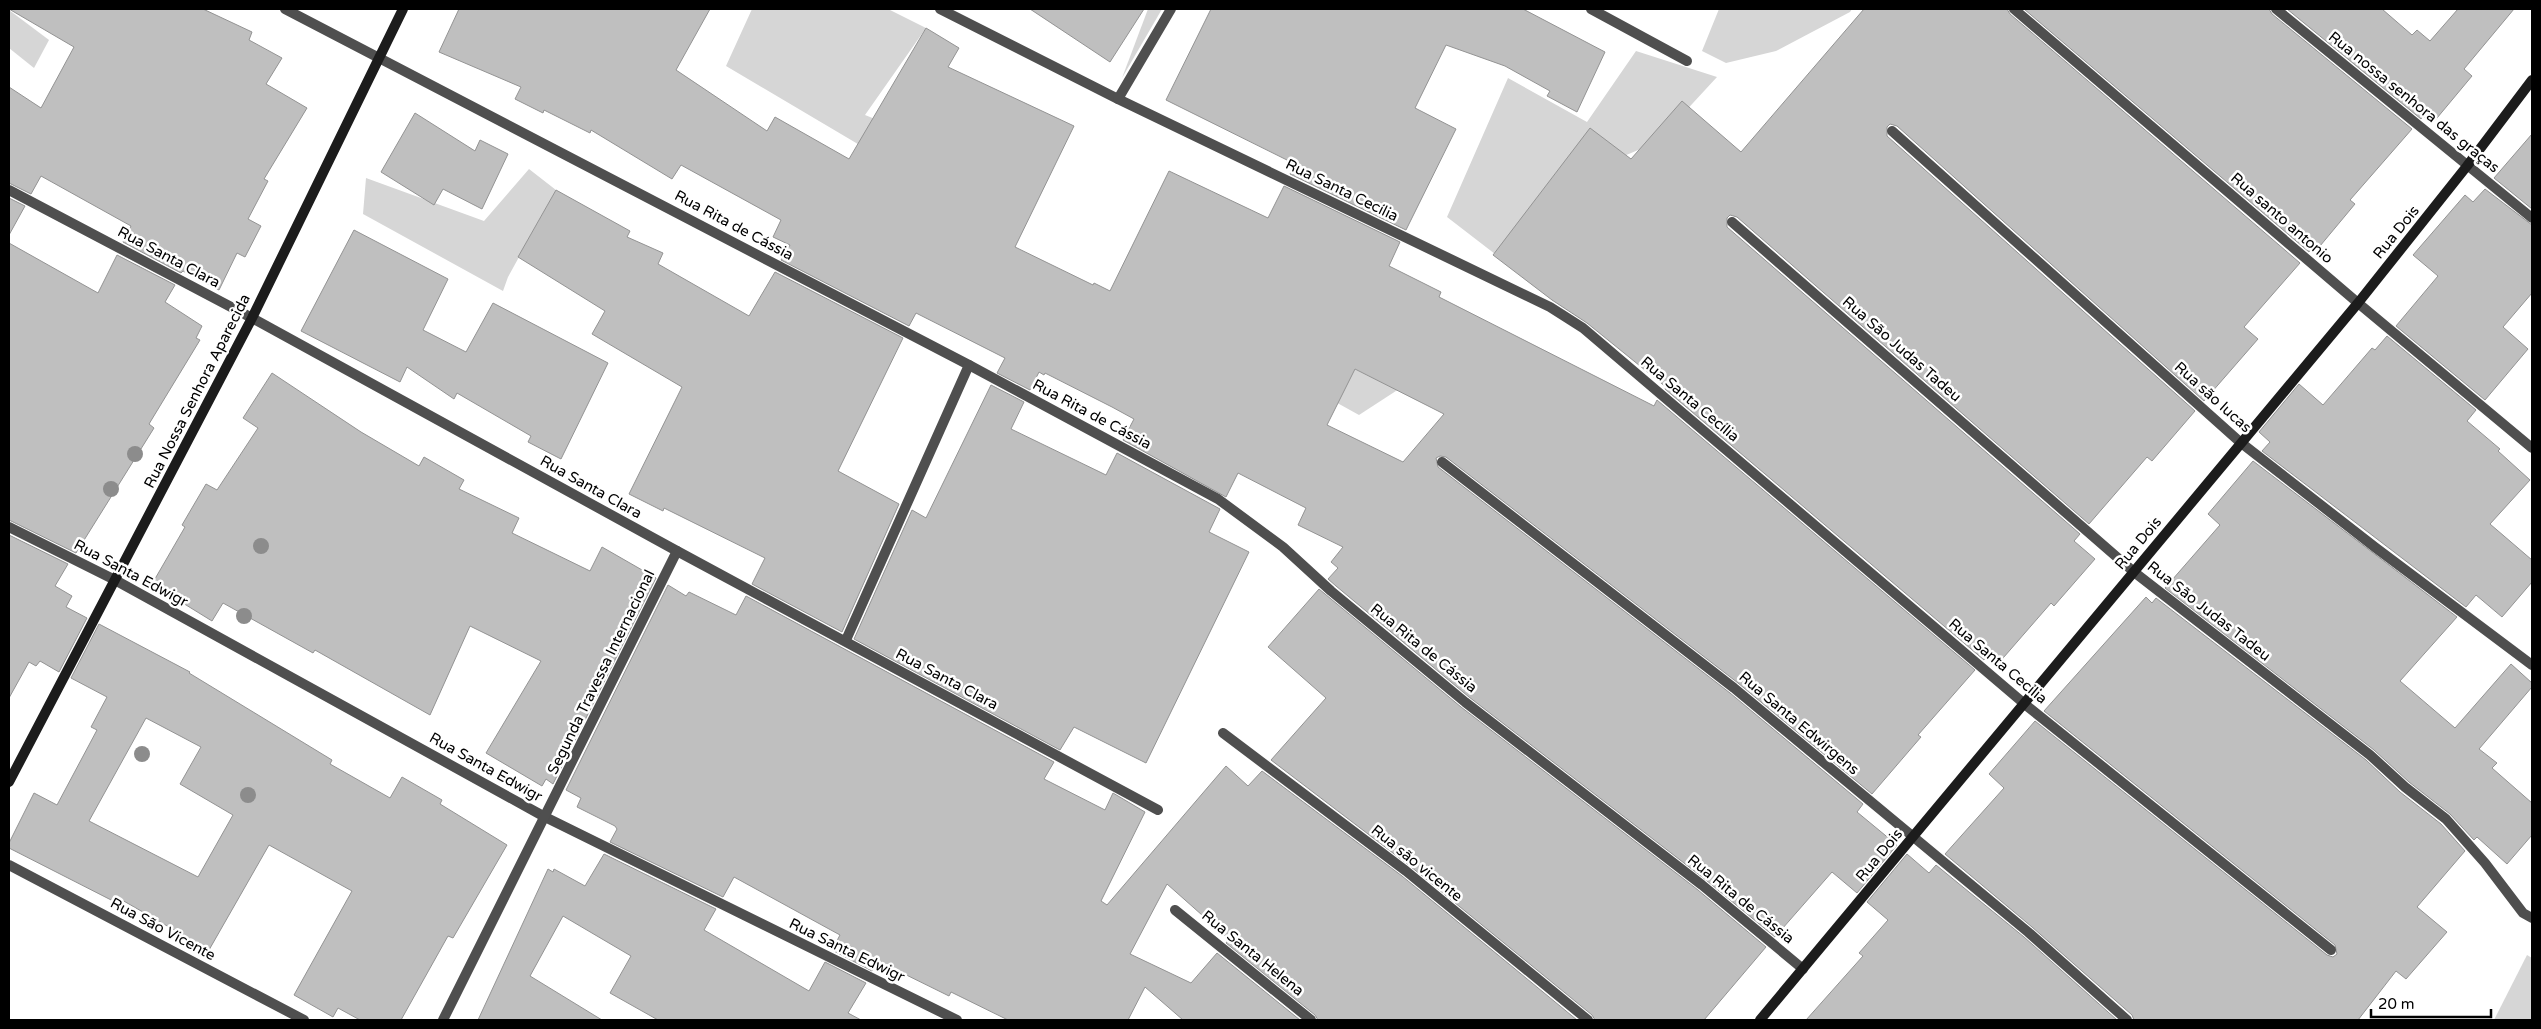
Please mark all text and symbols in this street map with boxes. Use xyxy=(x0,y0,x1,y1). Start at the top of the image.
street label: Rua nossa senhora das graças xyxy=(2325,27,2503,177)
street label: Rua Santa Cecília xyxy=(1283,155,1401,225)
street label: Rua santo antonio xyxy=(2227,169,2337,267)
street label: Rua Rita de Cássia xyxy=(672,186,796,264)
street label: Rua Dois xyxy=(2369,202,2423,262)
street label: Rua Santa Clara xyxy=(115,222,223,292)
street label: Rua Nossa Senhora Aparecida xyxy=(140,291,254,491)
street label: Rua São Judas Tadeu xyxy=(1839,293,1965,405)
street label: Rua Santa Cecília xyxy=(1637,353,1743,445)
street label: Rua são lucas xyxy=(2171,358,2255,436)
street label: Rua Rita de Cássia xyxy=(1030,375,1154,453)
street label: Rua Santa Clara xyxy=(537,452,645,522)
street label: Rua Dois xyxy=(2111,513,2165,573)
street label: Rua Santa Edwigr xyxy=(71,535,191,611)
street label: Rua São Judas Tadeu xyxy=(2144,557,2274,665)
street label: Segunda Travessa Internacional xyxy=(544,567,658,777)
street label: Rua Rita de Cássia xyxy=(1367,600,1481,696)
street label: Rua Santa Cecília xyxy=(1945,615,2051,707)
street label: Rua Santa Clara xyxy=(893,644,1001,714)
street label: Rua Santa Edwirgens xyxy=(1735,668,1863,778)
street label: Rua Santa Edwigr xyxy=(426,728,546,806)
street label: Rua são vicente xyxy=(1368,821,1466,905)
street label: Rua Dois xyxy=(1852,825,1906,885)
street label: Rua Rita de Cássia xyxy=(1684,851,1798,947)
street label: Rua São Vicente xyxy=(107,894,219,964)
street label: Rua Santa Helena xyxy=(1198,906,1308,1000)
street label: Rua Santa Edwigr xyxy=(786,914,908,986)
scale bar xyxy=(2371,986,2491,1018)
text: 20 m xyxy=(2378,995,2415,1013)

